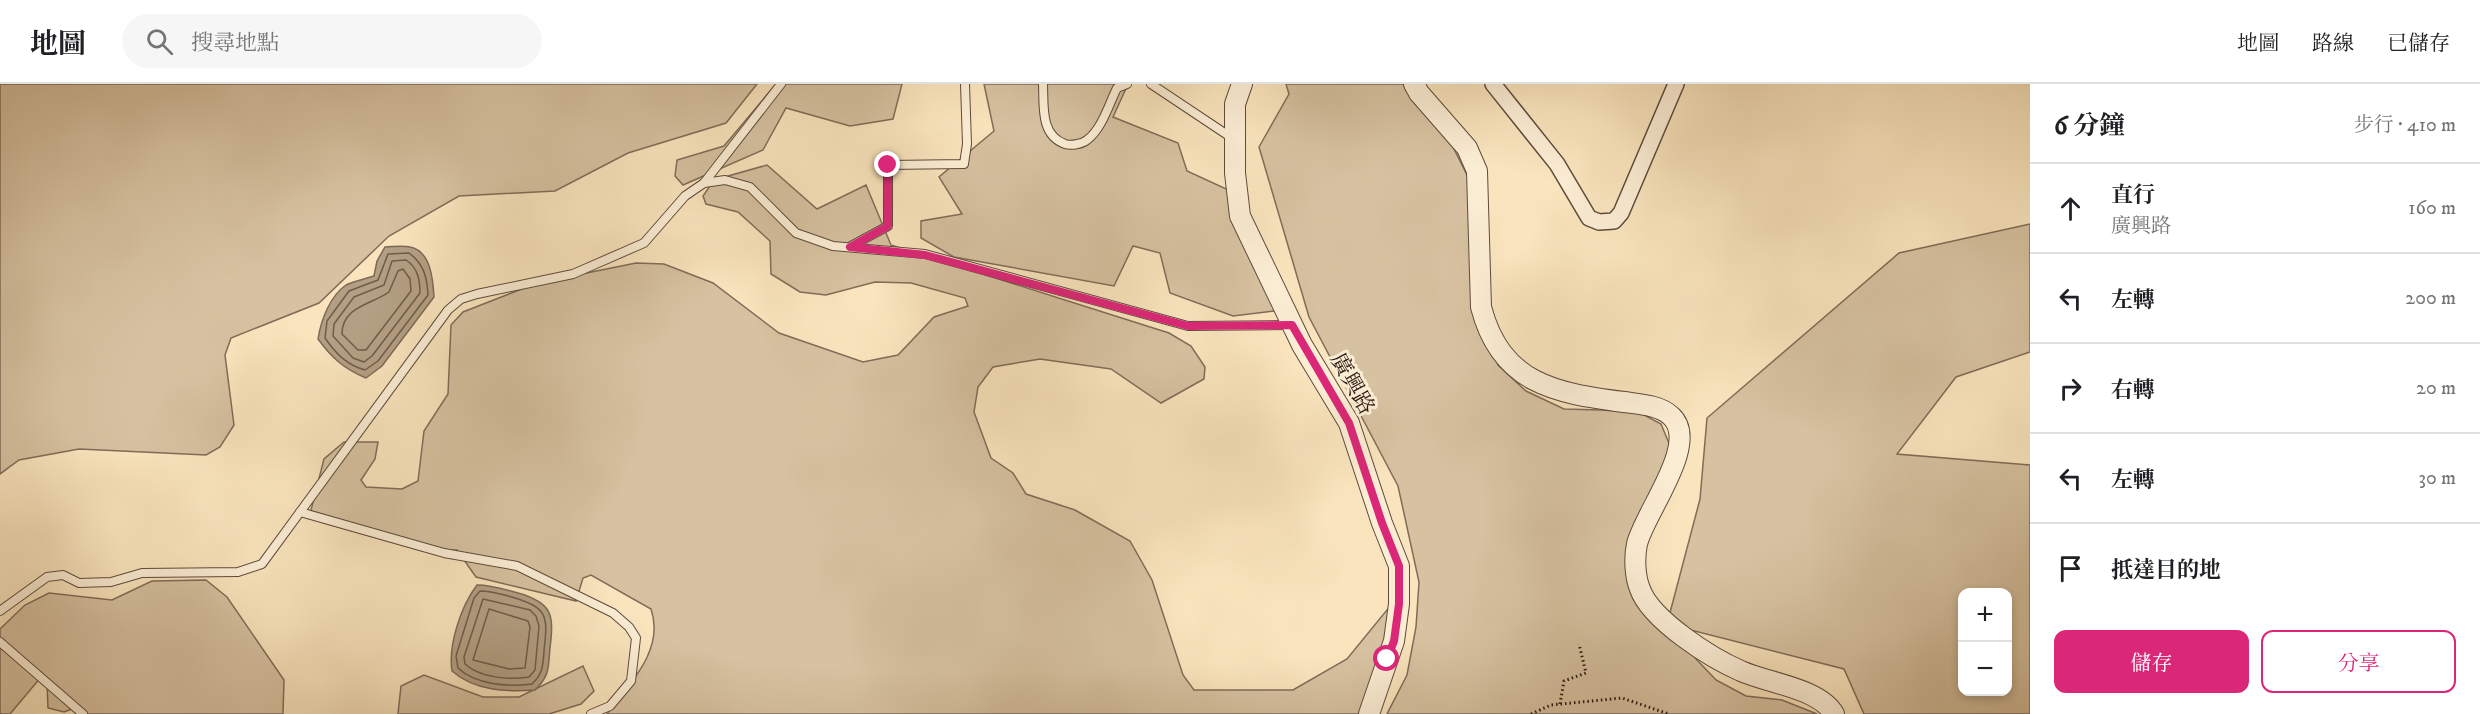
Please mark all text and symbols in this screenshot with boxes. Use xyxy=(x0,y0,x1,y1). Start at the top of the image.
search box xyxy=(122,14,542,68)
icon: search xyxy=(143,25,176,58)
text: 地圖 xyxy=(30,27,86,62)
text: 搜尋地點 xyxy=(191,30,279,57)
text: 地圖 xyxy=(2237,31,2279,57)
text: 路線 xyxy=(2312,31,2354,57)
text: 已儲存 xyxy=(2387,31,2450,57)
text: 6 分鐘 xyxy=(2054,110,2125,143)
text: 步行 · 410 m xyxy=(2354,113,2456,138)
route end xyxy=(874,151,900,177)
text: 直行 xyxy=(2111,182,2155,209)
icon: ahead xyxy=(2054,192,2087,225)
text: 160 m xyxy=(2408,196,2456,221)
text: 廣興路 xyxy=(2111,214,2171,239)
icon: left xyxy=(2054,282,2087,315)
text: 200 m xyxy=(2405,286,2456,311)
text: 左轉 xyxy=(2111,287,2155,314)
street label: 廣興路 xyxy=(1324,349,1380,419)
icon: right xyxy=(2054,372,2087,405)
text: 20 m xyxy=(2416,376,2456,401)
text: 右轉 xyxy=(2111,377,2155,404)
icon: left xyxy=(2054,462,2087,495)
text: 30 m xyxy=(2418,466,2456,491)
text: 左轉 xyxy=(2111,467,2155,494)
icon: arrive xyxy=(2054,552,2087,585)
text: 抵達目的地 xyxy=(2111,557,2221,584)
map controls xyxy=(1958,588,2012,696)
button: + xyxy=(1958,588,2012,642)
button: 儲存 xyxy=(2054,630,2249,693)
button: 分享 xyxy=(2261,630,2456,693)
button: − xyxy=(1958,642,2012,696)
route start xyxy=(1373,645,1399,671)

